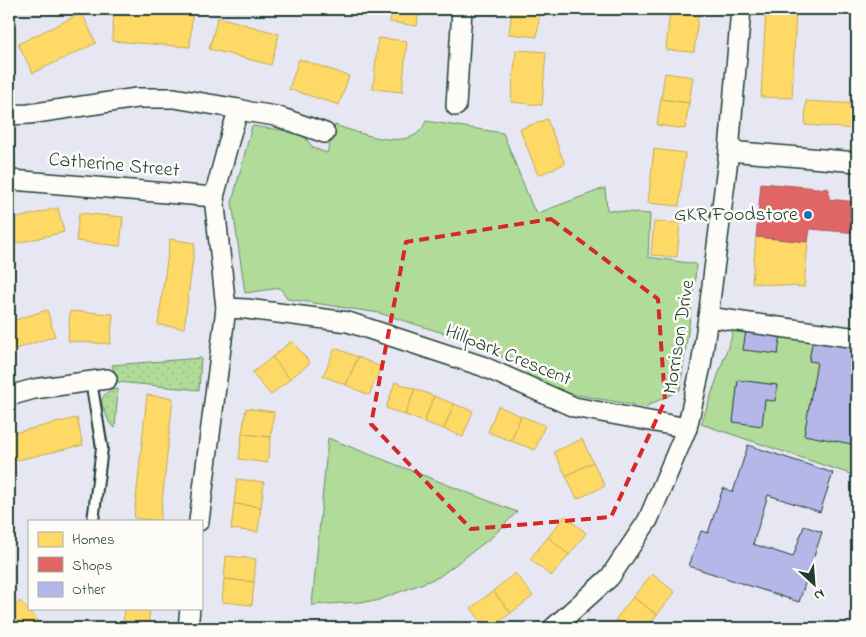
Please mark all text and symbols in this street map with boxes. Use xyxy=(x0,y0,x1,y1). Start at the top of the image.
street label: Catherine Street xyxy=(47,146,181,186)
place label: GKR Foodstore xyxy=(674,201,798,230)
marker: GKR Foodstore xyxy=(802,209,814,221)
street label: Morrison Drive xyxy=(657,278,703,396)
street label: Hillpark Crescent xyxy=(440,317,576,395)
legend xyxy=(28,520,202,610)
text: Homes xyxy=(72,529,115,551)
text: Shops xyxy=(72,555,112,577)
north arrow xyxy=(788,560,838,610)
text: Other xyxy=(72,579,106,601)
text: N xyxy=(810,583,828,606)

